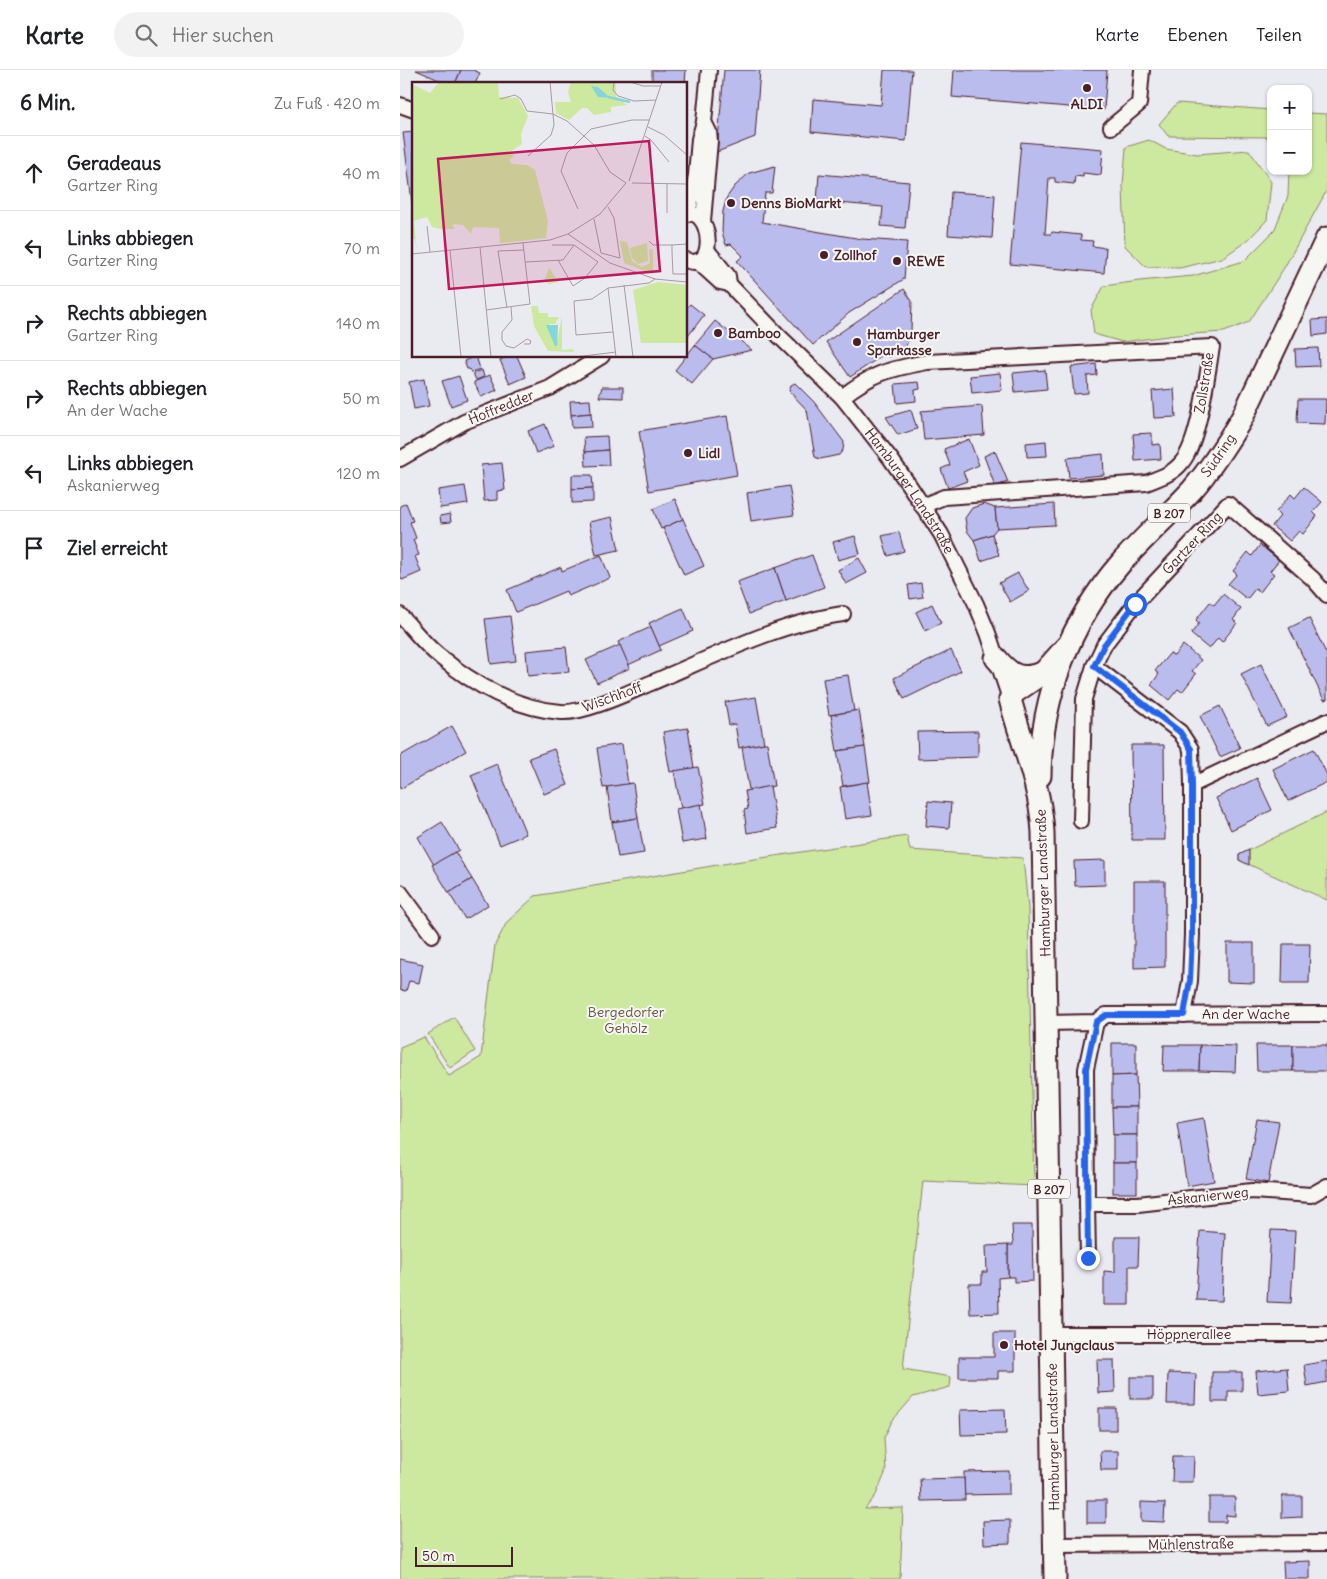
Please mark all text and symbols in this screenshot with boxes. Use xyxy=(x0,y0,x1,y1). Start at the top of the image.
search box xyxy=(114,12,464,57)
text: Karte xyxy=(25,20,84,50)
icon: search xyxy=(132,21,160,49)
text: Hier suchen xyxy=(172,23,274,47)
text: Karte xyxy=(1095,23,1139,46)
text: Ebenen xyxy=(1167,23,1228,46)
text: Teilen xyxy=(1256,23,1302,46)
inset map xyxy=(412,82,688,358)
marker: ALDI xyxy=(1081,82,1093,94)
map controls xyxy=(1267,85,1312,175)
button: + xyxy=(1267,85,1312,130)
text: 6 Min. xyxy=(20,89,75,116)
text: Zu Fuß · 420 m xyxy=(274,93,380,113)
place label: ALDI xyxy=(1071,95,1103,113)
button: − xyxy=(1267,130,1312,175)
text: Geradeaus xyxy=(67,151,161,175)
icon: ahead xyxy=(20,159,48,187)
text: 40 m xyxy=(342,163,380,183)
text: Gartzer Ring xyxy=(67,175,158,195)
place label: Denns BioMarkt xyxy=(741,194,842,212)
marker: Denns BioMarkt xyxy=(725,197,737,209)
text: Links abbiegen xyxy=(67,226,194,250)
icon: left xyxy=(20,234,48,262)
text: 70 m xyxy=(344,238,380,258)
place label: Zollhof xyxy=(834,246,878,264)
marker: Zollhof xyxy=(818,249,830,261)
text: Gartzer Ring xyxy=(67,250,158,270)
place label: REWE xyxy=(907,252,945,270)
marker: REWE xyxy=(891,255,903,267)
text: Rechts abbiegen xyxy=(67,301,207,325)
icon: right xyxy=(20,309,48,337)
text: 140 m xyxy=(336,313,380,333)
place label: Bamboo xyxy=(728,324,781,342)
text: Gartzer Ring xyxy=(67,325,158,345)
place label: Hamburger Sparkasse xyxy=(867,325,940,359)
marker: Bamboo xyxy=(712,327,724,339)
marker: Hamburger Sparkasse xyxy=(851,336,863,348)
street label: Zollstraße xyxy=(1190,351,1218,415)
text: Rechts abbiegen xyxy=(67,376,207,400)
icon: right xyxy=(20,384,48,412)
street label: Hoffredder xyxy=(465,386,537,428)
text: 50 m xyxy=(342,388,380,408)
text: An der Wache xyxy=(67,400,168,420)
street label: Hamburger Landstraße xyxy=(861,424,958,556)
street label: Südring xyxy=(1197,430,1239,481)
place label: Lidl xyxy=(698,444,720,462)
marker: Lidl xyxy=(682,447,694,459)
text: Links abbiegen xyxy=(67,451,194,475)
icon: left xyxy=(20,459,48,487)
text: 120 m xyxy=(337,463,380,483)
text: Askanierweg xyxy=(67,475,160,495)
road number: B 207 xyxy=(1148,503,1190,522)
street label: Gartzer Ring xyxy=(1158,508,1226,578)
icon: arrive xyxy=(20,534,48,562)
text: Ziel erreicht xyxy=(67,536,168,560)
route start xyxy=(1124,593,1147,616)
street label: Wischhoff xyxy=(580,678,645,716)
street label: Hamburger Landstraße xyxy=(1031,809,1055,957)
park label: Bergedorfer Gehölz xyxy=(588,1003,665,1037)
street label: An der Wache xyxy=(1202,1005,1290,1023)
road number: B 207 xyxy=(1028,1180,1070,1198)
street label: Askanierweg xyxy=(1167,1183,1249,1209)
route end xyxy=(1077,1247,1100,1270)
street label: Höppnerallee xyxy=(1147,1325,1231,1343)
place label: Hotel Jungclaus xyxy=(1014,1336,1115,1354)
marker: Hotel Jungclaus xyxy=(998,1339,1010,1351)
street label: Hamburger Landstraße xyxy=(1043,1363,1063,1511)
street label: Mühlenstraße xyxy=(1148,1534,1234,1554)
scale bar xyxy=(415,1544,512,1567)
text: 50 m xyxy=(422,1547,455,1565)

